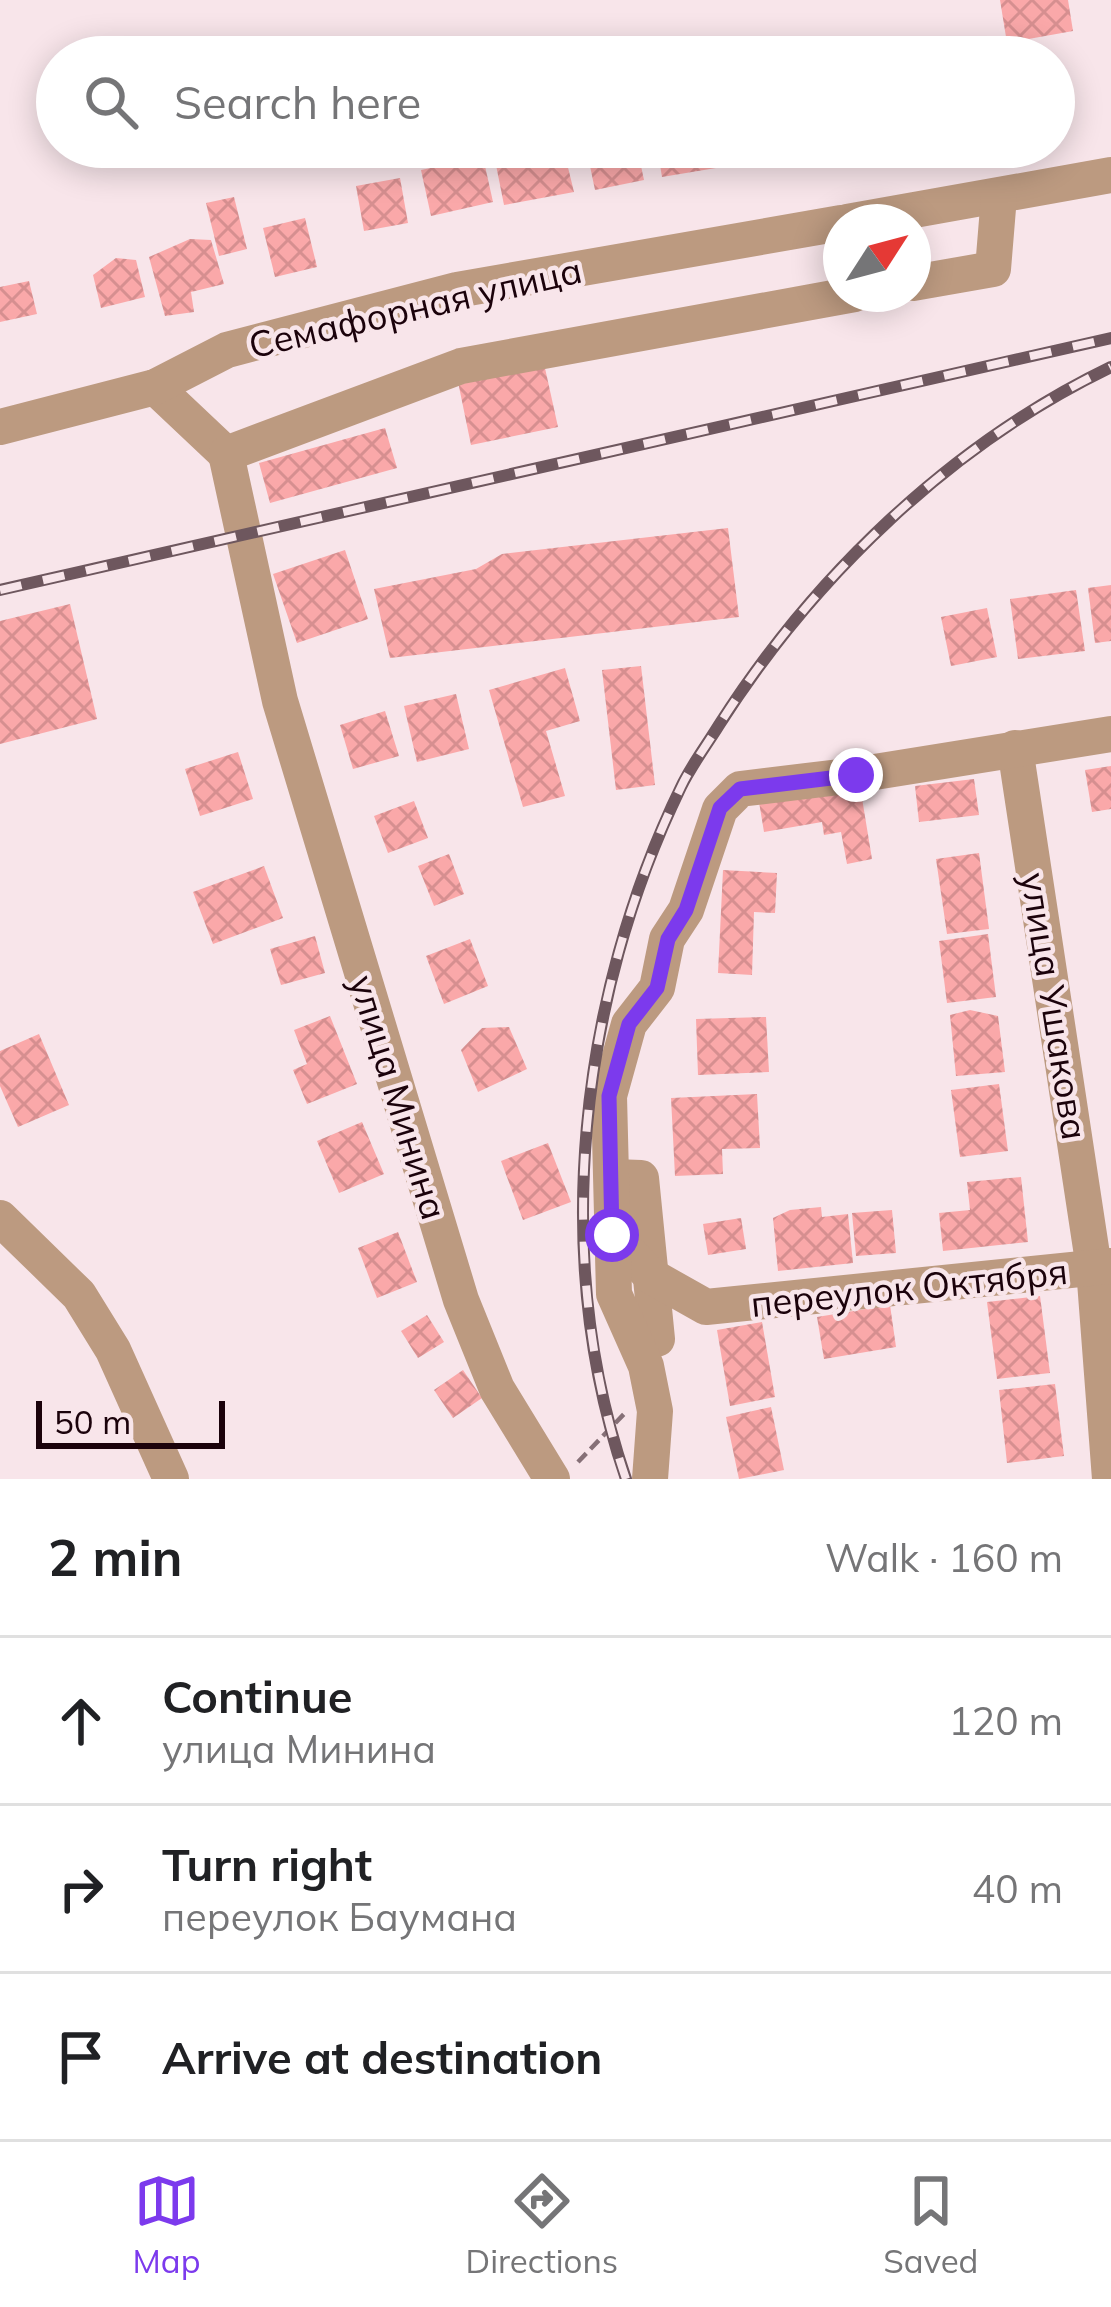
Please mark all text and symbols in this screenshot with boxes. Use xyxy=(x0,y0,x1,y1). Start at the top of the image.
search box xyxy=(36,36,1075,168)
icon: search xyxy=(78,69,144,135)
text: Search here xyxy=(174,74,421,130)
north arrow xyxy=(823,204,931,312)
street label: Семафорная улица xyxy=(244,247,586,367)
route end xyxy=(829,748,883,802)
street label: улица Ушакова xyxy=(1012,869,1098,1143)
street label: улица Минина xyxy=(340,969,458,1225)
route start xyxy=(585,1208,639,1262)
street label: переулок Октября xyxy=(748,1248,1070,1326)
scale bar xyxy=(36,1395,225,1448)
text: 50 m xyxy=(54,1401,131,1442)
text: 2 min xyxy=(48,1525,183,1589)
text: Walk · 160 m xyxy=(825,1533,1063,1582)
text: Continue xyxy=(162,1668,352,1724)
icon: ahead xyxy=(48,1688,114,1754)
text: 120 m xyxy=(948,1696,1063,1745)
text: улица Минина xyxy=(162,1724,436,1773)
text: Turn right xyxy=(162,1836,372,1892)
icon: right xyxy=(48,1856,114,1922)
text: 40 m xyxy=(972,1864,1063,1913)
text: переулок Баумана xyxy=(162,1892,517,1941)
icon: arrive xyxy=(48,2024,114,2090)
text: Arrive at destination xyxy=(162,2029,602,2085)
tab: Map xyxy=(133,2168,200,2281)
tab: Directions xyxy=(466,2168,618,2281)
tab: Saved xyxy=(883,2168,978,2281)

